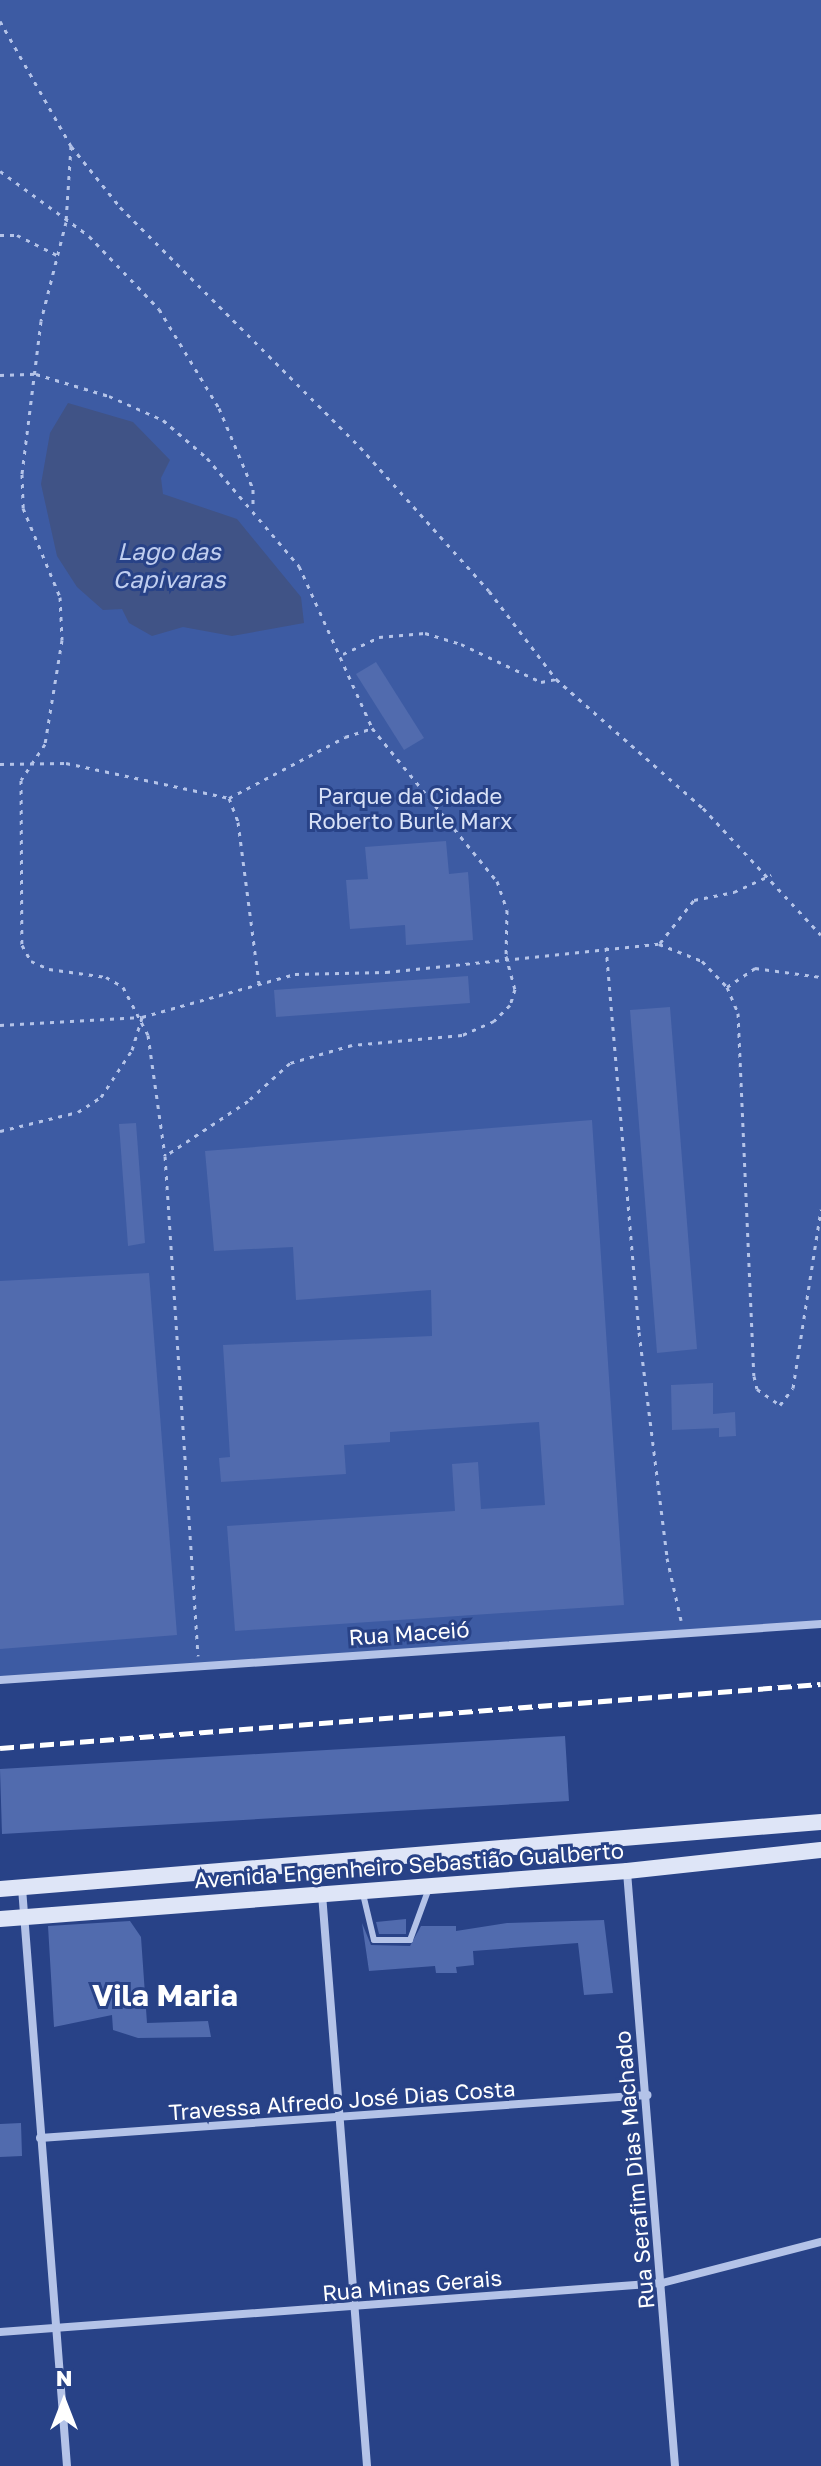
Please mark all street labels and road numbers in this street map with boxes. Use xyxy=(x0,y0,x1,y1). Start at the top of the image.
street label: Rua Maceió xyxy=(348,1616,470,1650)
street label: Avenida Engenheiro Sebastião Gualberto xyxy=(193,1837,625,1893)
street label: Rua Serafim Dias Machado xyxy=(609,2030,659,2310)
street label: Travessa Alfredo José Dias Costa xyxy=(168,2075,516,2125)
street label: Rua Minas Gerais xyxy=(321,2264,503,2306)

